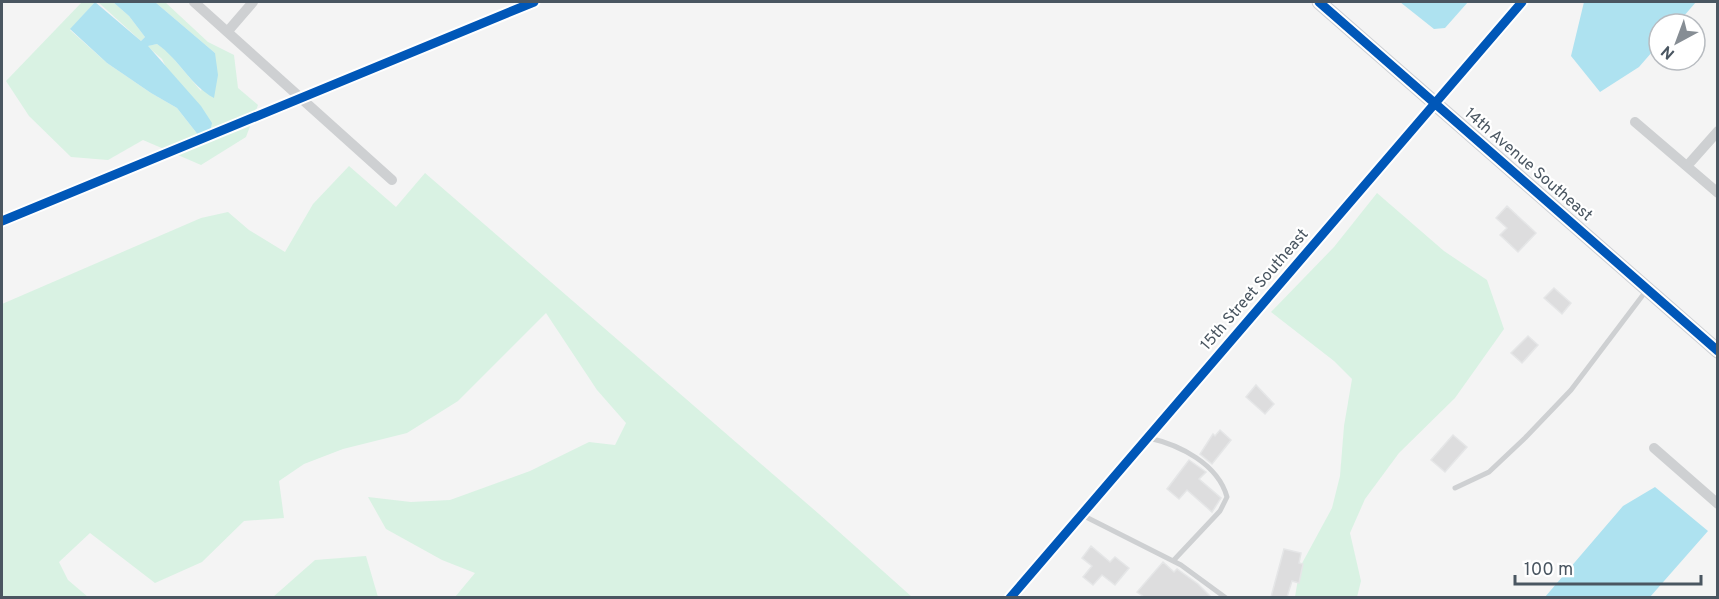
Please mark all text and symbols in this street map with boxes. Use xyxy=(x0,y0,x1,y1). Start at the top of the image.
north arrow xyxy=(1647,12,1707,72)
text: N xyxy=(1658,40,1679,63)
street label: 14th Avenue Southeast xyxy=(1460,104,1596,226)
street label: 15th Street Southeast xyxy=(1197,225,1313,355)
scale bar xyxy=(1515,548,1701,586)
text: 100 m xyxy=(1524,559,1573,582)

